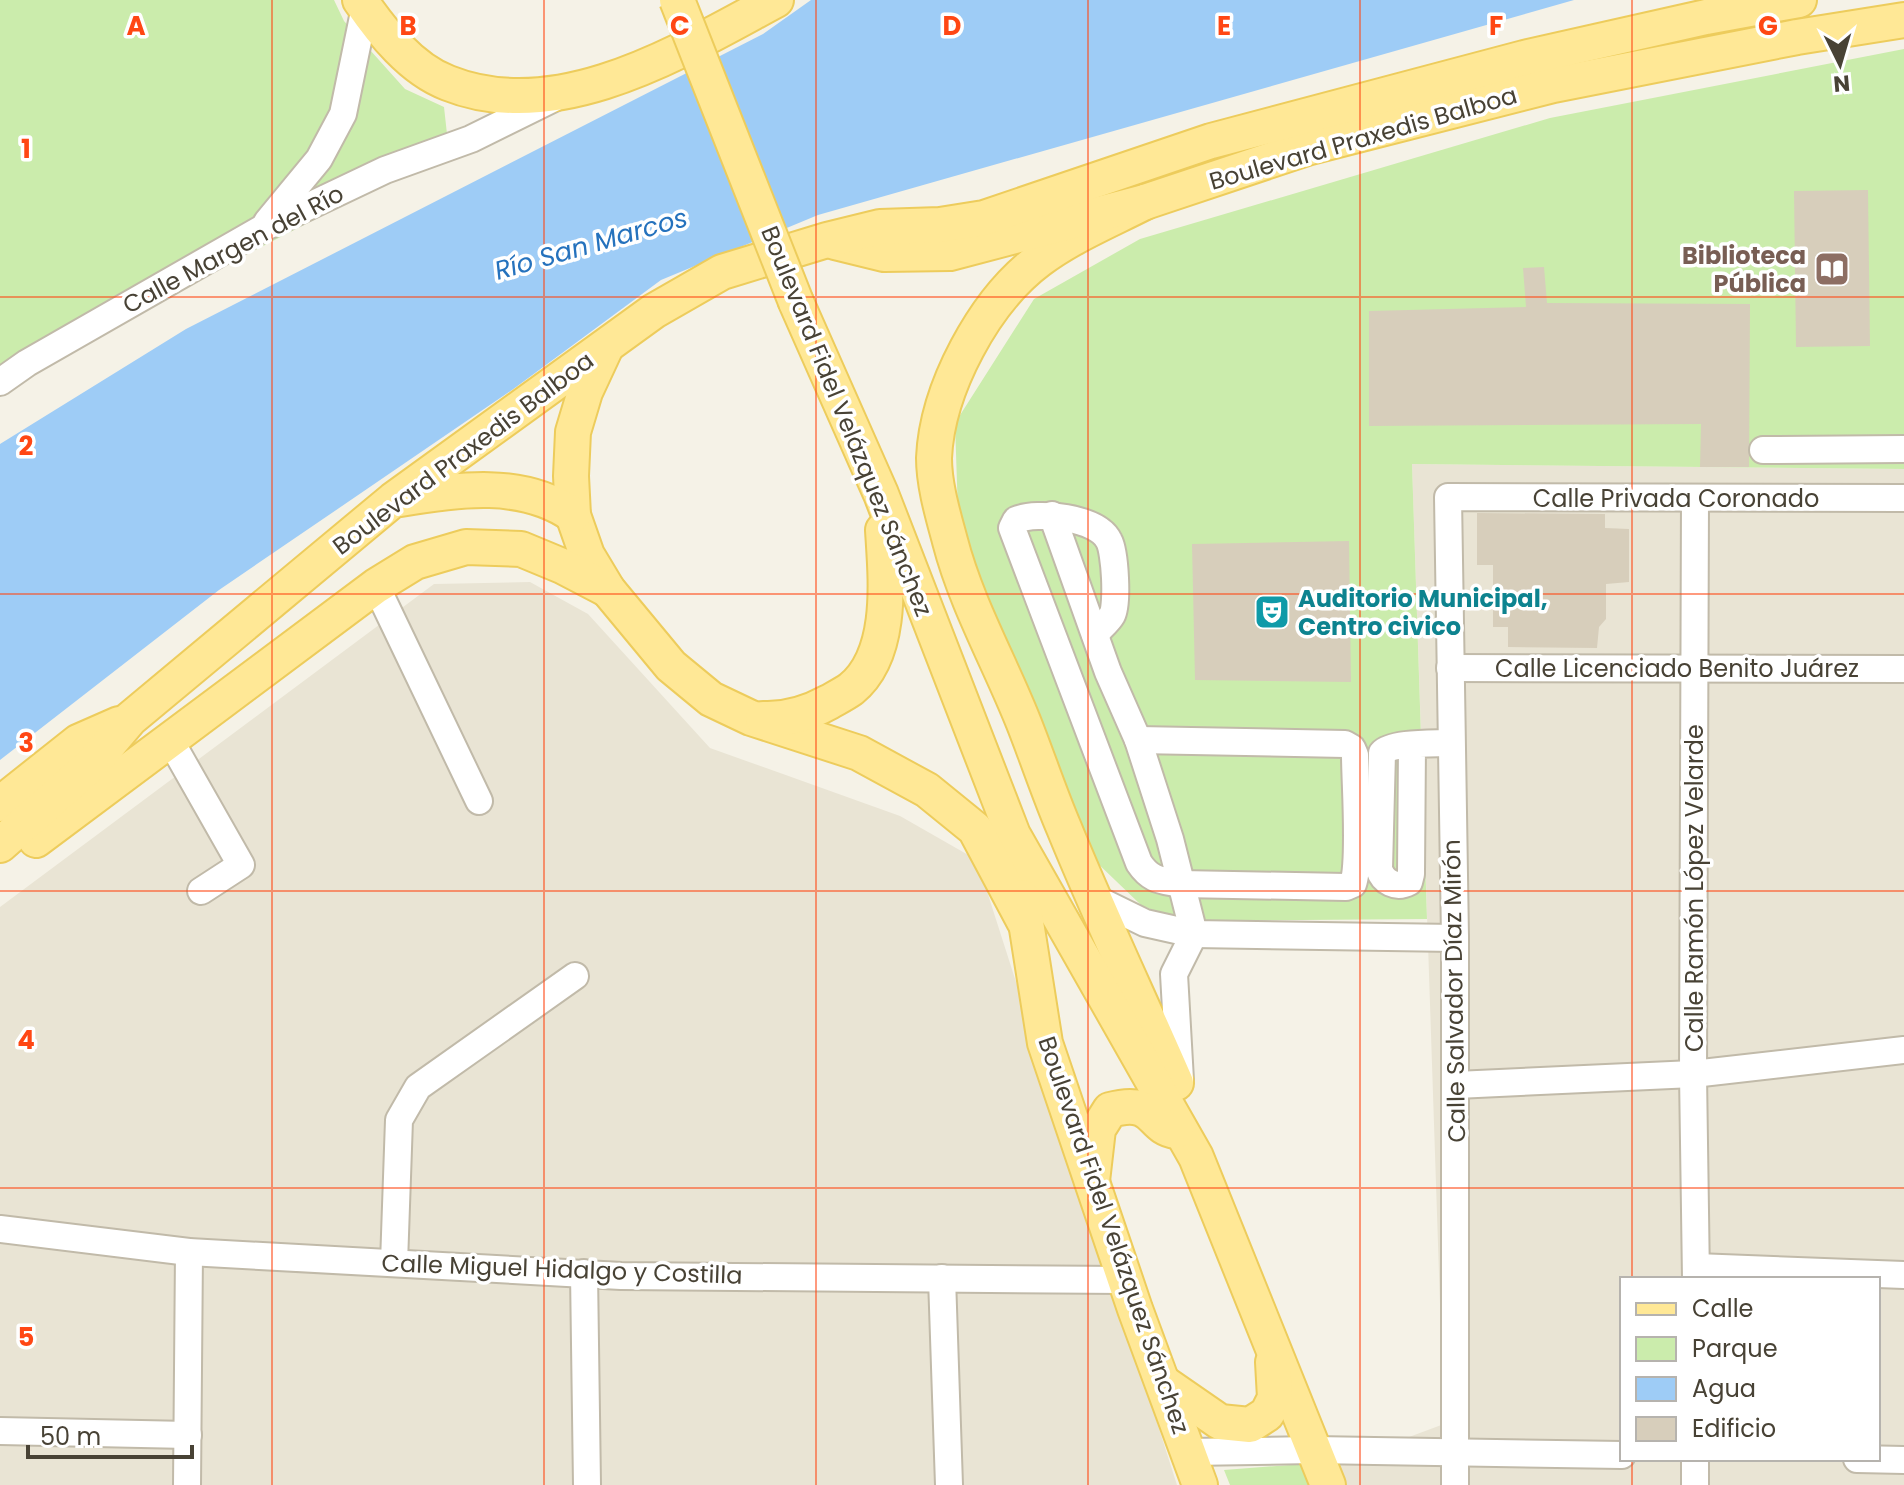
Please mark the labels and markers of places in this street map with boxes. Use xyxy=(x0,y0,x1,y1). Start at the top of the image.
place label: Biblioteca Pública xyxy=(1682,239,1806,300)
library icon: Biblioteca Pública xyxy=(1813,250,1851,288)
place label: Auditorio Municipal, Centro civico xyxy=(1298,582,1548,643)
theatre icon: Auditorio Municipal, Centro civico xyxy=(1253,593,1291,631)

